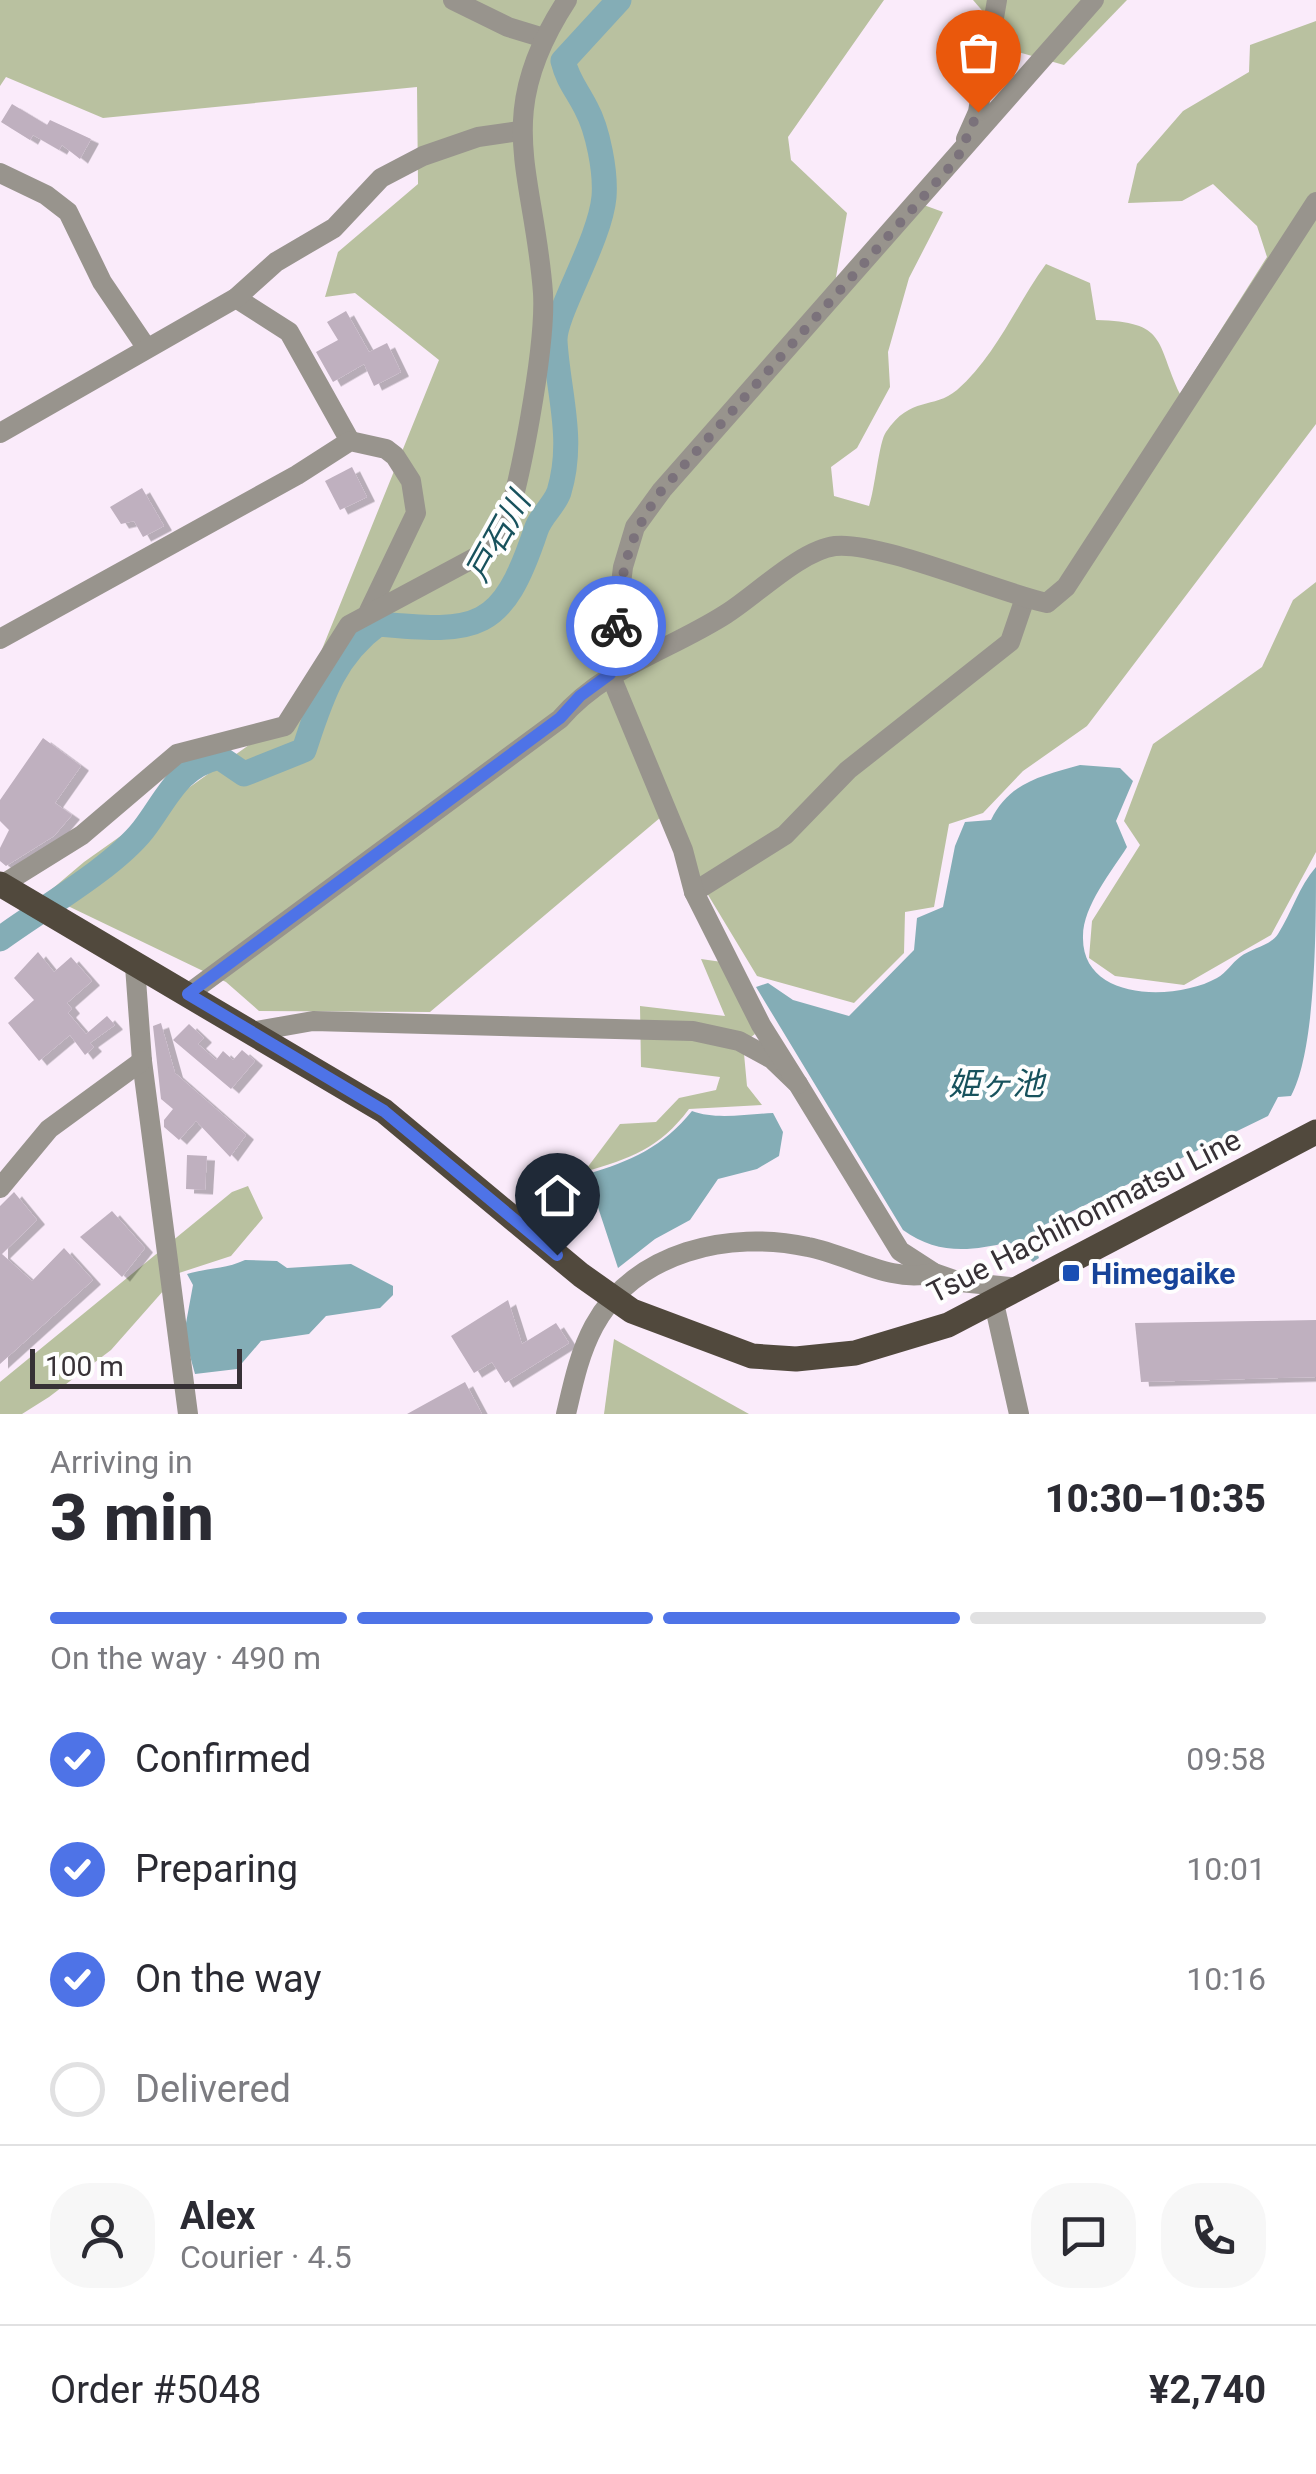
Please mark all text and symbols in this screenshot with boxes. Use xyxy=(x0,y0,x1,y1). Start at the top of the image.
pin xyxy=(936,10,1021,113)
icon: bag xyxy=(951,25,1006,80)
water label: 戸石川 xyxy=(458,483,539,588)
courier xyxy=(566,576,666,676)
icon: bike xyxy=(589,599,644,654)
water label: 姫ヶ池 xyxy=(948,1065,1047,1103)
street label: Tsue Hachihonmatsu Line xyxy=(922,1122,1246,1310)
pin xyxy=(515,1153,600,1256)
icon: home xyxy=(530,1168,585,1223)
place label: Himegaike xyxy=(1091,1256,1235,1291)
marker: Himegaike xyxy=(1060,1262,1082,1284)
scale bar xyxy=(30,1344,242,1388)
text: 100 m xyxy=(45,1350,124,1383)
text: Arriving in xyxy=(50,1443,193,1481)
text: 10:30–10:35 xyxy=(1045,1477,1266,1521)
text: 3 min xyxy=(50,1480,214,1556)
text: On the way · 490 m xyxy=(50,1639,321,1677)
icon: check xyxy=(50,1732,105,1787)
text: Confirmed xyxy=(135,1737,311,1781)
text: 09:58 xyxy=(1186,1740,1266,1778)
icon: check xyxy=(50,1842,105,1897)
text: Preparing xyxy=(135,1847,298,1891)
text: 10:01 xyxy=(1186,1850,1266,1888)
icon: check xyxy=(50,1952,105,2007)
text: On the way xyxy=(135,1957,321,2001)
text: 10:16 xyxy=(1186,1960,1266,1998)
text: Delivered xyxy=(135,2067,291,2111)
button: person xyxy=(50,2183,155,2288)
button: chat xyxy=(1031,2183,1136,2288)
button: phone xyxy=(1161,2183,1266,2288)
text: Alex xyxy=(180,2194,255,2238)
text: Courier · 4.5 xyxy=(180,2238,352,2276)
text: Order #5048 xyxy=(50,2368,261,2412)
text: ¥2,740 xyxy=(1149,2368,1266,2412)

